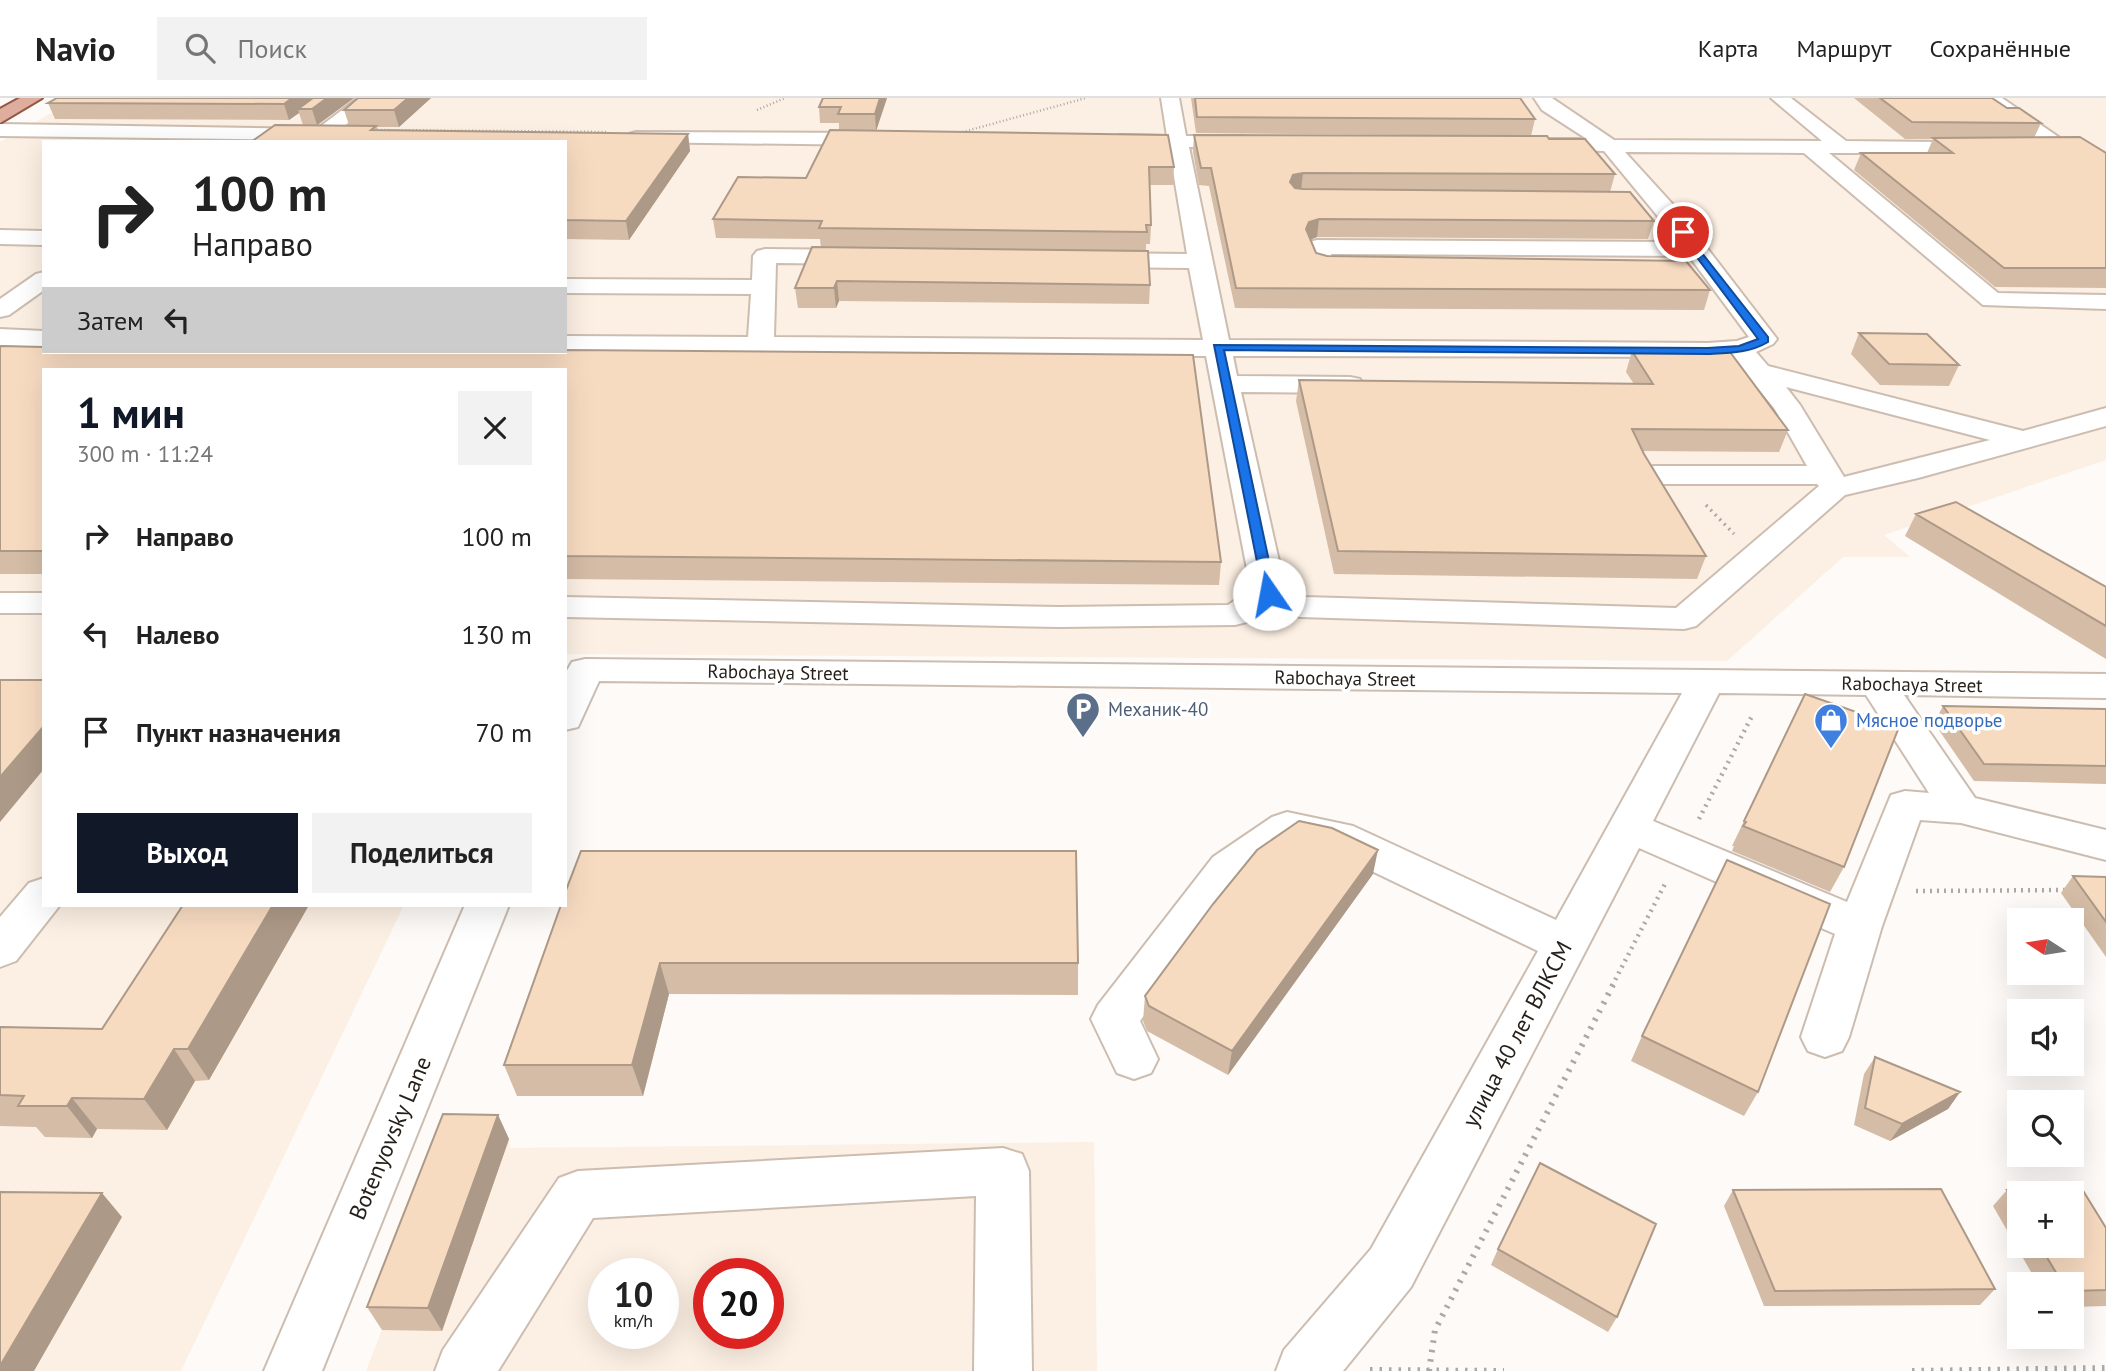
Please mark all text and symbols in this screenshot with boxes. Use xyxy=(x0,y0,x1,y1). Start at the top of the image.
search box xyxy=(157,17,647,80)
text: Navio xyxy=(35,27,115,70)
icon: search xyxy=(181,29,219,67)
text: Поиск xyxy=(237,32,307,65)
text: Карта xyxy=(1698,33,1758,64)
text: Маршрут xyxy=(1796,33,1891,64)
text: Сохранённые xyxy=(1929,33,2071,64)
text: 100 m xyxy=(192,161,327,225)
icon: right xyxy=(77,168,168,259)
pin xyxy=(1653,202,1713,262)
icon: arrive xyxy=(1664,213,1702,251)
text: Направо xyxy=(192,223,313,265)
icon: left xyxy=(158,301,196,339)
text: Затем xyxy=(77,304,144,337)
text: 1 мин xyxy=(77,385,185,440)
button: close xyxy=(458,391,532,465)
text: 300 m · 11:24 xyxy=(77,439,213,468)
icon: right xyxy=(77,517,115,555)
text: Направо xyxy=(136,520,234,553)
text: 100 m xyxy=(461,520,532,553)
position arrow xyxy=(1232,557,1306,631)
icon: left xyxy=(77,615,115,653)
text: Налево xyxy=(136,618,220,651)
text: 130 m xyxy=(461,618,532,651)
street label: Rabochaya Street xyxy=(707,659,849,685)
street label: Rabochaya Street xyxy=(1274,665,1416,691)
street label: Rabochaya Street xyxy=(1841,671,1983,697)
parking icon: Механик-40 xyxy=(1064,690,1102,739)
place label: Механик-40 xyxy=(1108,697,1208,721)
shop icon: Мясное подворье xyxy=(1812,701,1850,750)
place label: Мясное подворье xyxy=(1856,708,2003,732)
icon: arrive xyxy=(77,713,115,751)
text: Пункт назначения xyxy=(136,716,341,749)
text: 70 m xyxy=(476,716,532,749)
button: Выход xyxy=(77,813,298,893)
button: Поделиться xyxy=(312,813,532,893)
north arrow xyxy=(2007,908,2084,985)
map controls xyxy=(2007,908,2084,1349)
street label: улица 40 лет ВЛКСМ xyxy=(1455,936,1578,1132)
button: sound xyxy=(2007,999,2084,1076)
street label: Botenyovsky Lane xyxy=(342,1052,437,1224)
button: search xyxy=(2007,1090,2084,1167)
button: + xyxy=(2007,1181,2084,1258)
speed limit sign: 20 xyxy=(693,1258,784,1349)
text: 10 xyxy=(614,1271,653,1317)
button: − xyxy=(2007,1272,2084,1349)
text: km/h xyxy=(614,1309,653,1332)

